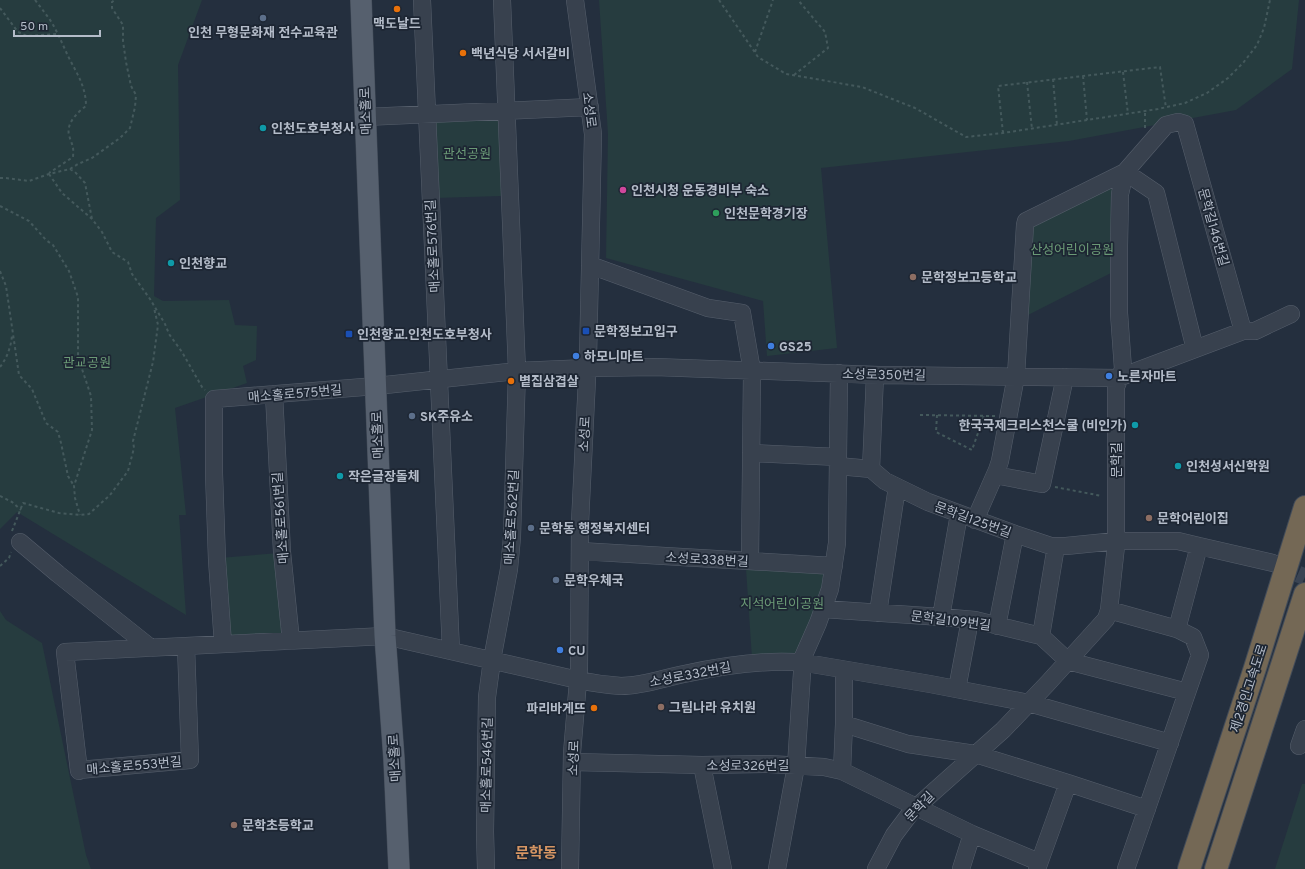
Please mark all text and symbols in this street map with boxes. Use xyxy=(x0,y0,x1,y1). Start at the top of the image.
marker: 맥도날드 xyxy=(392,4,402,14)
scale bar xyxy=(14,12,100,38)
marker: 인천 무형문화재 전수교육관 xyxy=(258,13,268,23)
place label: 맥도날드 xyxy=(373,17,421,33)
text: 50 m xyxy=(20,19,48,35)
place label: 인천 무형문화재 전수교육관 xyxy=(188,25,338,42)
place label: 백년식당 서서갈비 xyxy=(471,47,570,63)
marker: 백년식당 서서갈비 xyxy=(458,48,468,58)
street label: 매소홀로 xyxy=(358,87,376,135)
street label: 소성로 xyxy=(578,91,598,129)
place label: 인천도호부청사 xyxy=(271,121,355,138)
marker: 인천도호부청사 xyxy=(258,123,268,133)
park label: 관선공원 xyxy=(443,147,491,163)
place label: 인천시청 운동경비부 숙소 xyxy=(631,183,769,200)
marker: 인천시청 운동경비부 숙소 xyxy=(618,185,628,195)
street label: 문학길146번길 xyxy=(1193,187,1232,268)
street label: 매소홀로576번길 xyxy=(424,199,444,293)
place label: 인천문학경기장 xyxy=(724,206,808,223)
marker: 인천문학경기장 xyxy=(711,208,721,218)
park label: 산성어린이공원 xyxy=(1030,243,1114,259)
place label: 인천향교 xyxy=(179,256,227,273)
marker: 인천향교 xyxy=(166,258,176,268)
place label: 문학정보고등학교 xyxy=(921,270,1017,287)
marker: 문학정보고등학교 xyxy=(908,272,918,282)
place label: 문학정보고입구 xyxy=(594,324,678,341)
marker: 문학정보고입구 xyxy=(581,326,591,336)
place label: 인천향교.인천도호부청사 xyxy=(357,327,492,344)
marker: 인천향교.인천도호부청사 xyxy=(344,329,354,339)
place label: GS25 xyxy=(779,340,812,356)
marker: GS25 xyxy=(766,341,776,351)
place label: 하모니마트 xyxy=(584,350,644,366)
marker: 하모니마트 xyxy=(571,351,581,361)
park label: 관교공원 xyxy=(63,356,111,372)
street label: 소성로350번길 xyxy=(842,367,926,385)
place label: 노른자마트 xyxy=(1117,370,1177,386)
marker: 노른자마트 xyxy=(1104,371,1114,381)
place label: 볕집삼겹살 xyxy=(519,375,579,391)
marker: 볕집삼겹살 xyxy=(506,376,516,386)
street label: 매소홀로575번길 xyxy=(247,383,343,407)
place label: SK주유소 xyxy=(420,410,473,426)
street label: 매소홀로 xyxy=(370,411,388,459)
marker: SK주유소 xyxy=(407,411,417,421)
street label: 소성로 xyxy=(577,416,595,452)
place label: 한국국제크리스천스쿨 (비인가) xyxy=(959,418,1127,435)
marker: 한국국제크리스천스쿨 (비인가) xyxy=(1130,420,1140,430)
street label: 문학길 xyxy=(1109,442,1126,478)
place label: 인천성서신학원 xyxy=(1186,459,1270,476)
marker: 인천성서신학원 xyxy=(1173,461,1183,471)
street label: 매소홀로562번길 xyxy=(503,469,523,565)
place label: 작은글장돌체 xyxy=(348,470,420,486)
street label: 매소홀로561번길 xyxy=(271,471,293,565)
marker: 작은글장돌체 xyxy=(335,471,345,481)
street label: 문학길125번길 xyxy=(932,499,1013,542)
place label: 문학어린이집 xyxy=(1157,511,1229,528)
marker: 문학어린이집 xyxy=(1144,513,1154,523)
place label: 문학동 행정복지센터 xyxy=(539,521,650,538)
marker: 문학동 행정복지센터 xyxy=(526,523,536,533)
street label: 소성로338번길 xyxy=(665,551,749,571)
place label: 문학우체국 xyxy=(564,573,624,590)
marker: 문학우체국 xyxy=(551,575,561,585)
park label: 지석어린이공원 xyxy=(740,597,824,613)
street label: 문학길109번길 xyxy=(910,608,992,635)
street label: 제2경인고속도로 xyxy=(1228,643,1272,735)
place label: CU xyxy=(568,644,586,660)
marker: CU xyxy=(555,645,565,655)
street label: 소성로332번길 xyxy=(648,660,733,692)
place label: 그림나라 유치원 xyxy=(669,701,756,717)
place label: 파리바게뜨 xyxy=(526,702,586,718)
marker: 그림나라 유치원 xyxy=(656,702,666,712)
marker: 파리바게뜨 xyxy=(589,703,599,713)
street label: 매소홀로546번길 xyxy=(479,717,497,813)
street label: 매소홀로 xyxy=(387,734,405,782)
street label: 소성로 xyxy=(566,740,584,776)
street label: 매소홀로553번길 xyxy=(86,755,183,779)
street label: 소성로326번길 xyxy=(706,759,790,775)
street label: 문학길 xyxy=(901,788,939,826)
place label: 문학초등학교 xyxy=(242,818,314,835)
marker: 문학초등학교 xyxy=(229,820,239,830)
district label: 문학동 xyxy=(515,844,557,864)

